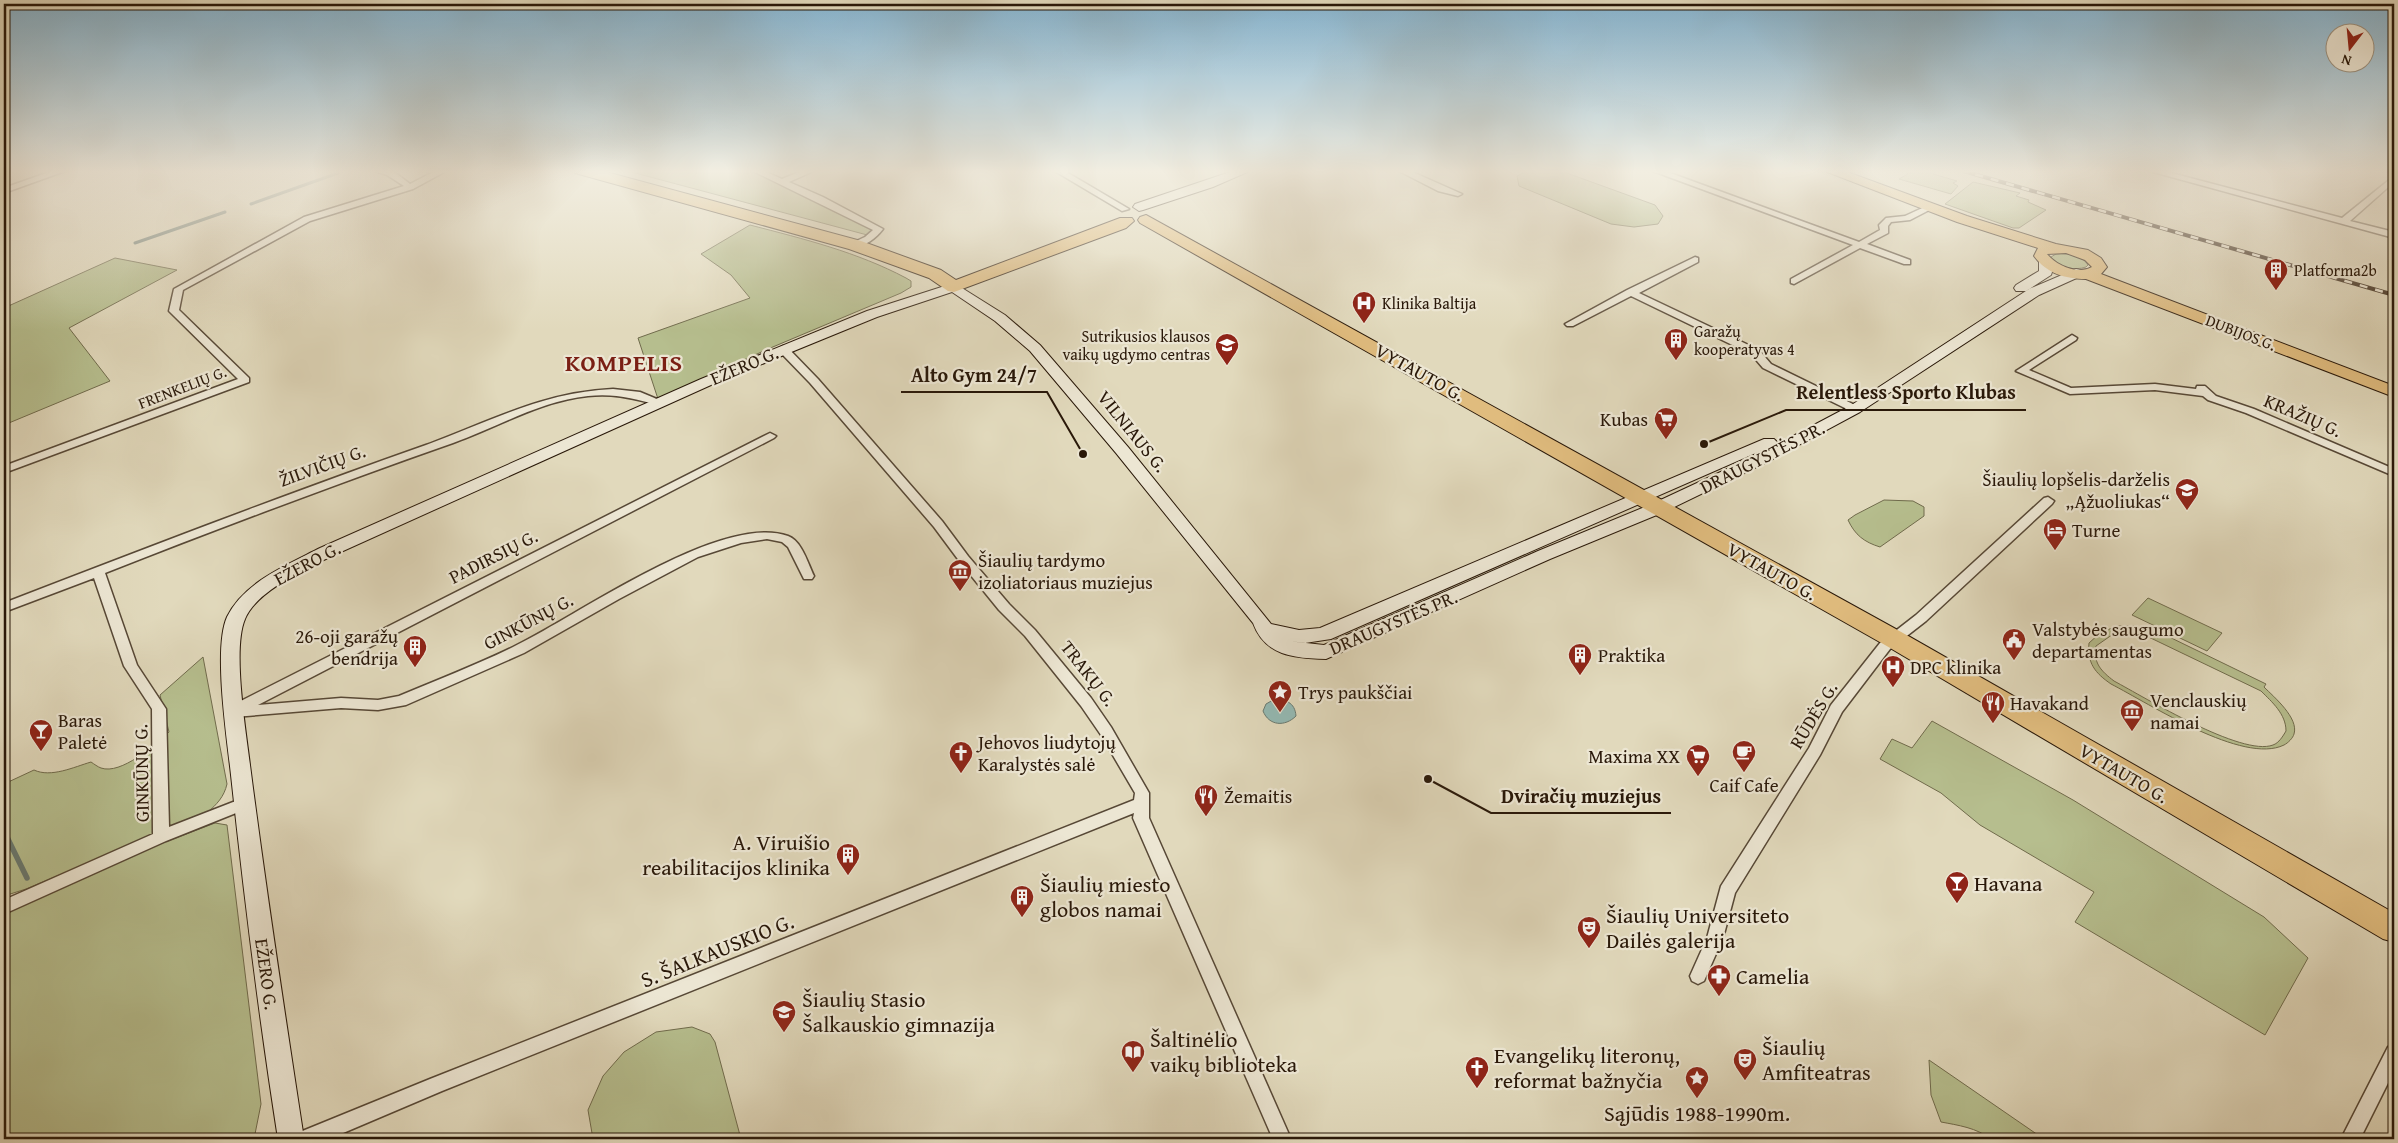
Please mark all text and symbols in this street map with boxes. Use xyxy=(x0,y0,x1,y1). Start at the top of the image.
north arrow xyxy=(2326,22,2376,72)
text: N xyxy=(2339,49,2354,71)
building icon: Platforma2b xyxy=(2263,257,2289,291)
place label: Platforma2b xyxy=(2294,258,2377,282)
hospital icon: Klinika Baltija xyxy=(1351,290,1377,324)
place label: Klinika Baltija xyxy=(1382,291,1477,315)
street label: DUBIJOS G. xyxy=(2202,308,2280,356)
place label: Garažų kooperatyvas 4 xyxy=(1694,319,1795,361)
place label: Sutrikusios klausos vaikų ugdymo centras xyxy=(1063,324,1210,366)
building icon: Garažų kooperatyvas 4 xyxy=(1663,327,1689,361)
school or university icon: Sutrikusios klausos vaikų ugdymo centras xyxy=(1214,332,1240,366)
street label: VYTAUTO G. xyxy=(1370,336,1470,408)
street label: EŽERO G. xyxy=(705,338,783,392)
district label: KOMPELIS xyxy=(565,345,683,380)
callout: Alto Gym 24/7 xyxy=(901,357,1047,392)
street label: FRENKELIŲ G. xyxy=(134,359,230,415)
text: Alto Gym 24/7 xyxy=(911,360,1037,389)
callout: Relentless Sporto Klubas xyxy=(1786,375,2026,410)
text: Relentless Sporto Klubas xyxy=(1796,377,2016,406)
street label: VILNIAUS G. xyxy=(1091,384,1175,478)
street label: KRAŽIŲ G. xyxy=(2260,386,2346,444)
place label: Kubas xyxy=(1600,405,1648,433)
supermarket icon: Kubas xyxy=(1653,406,1679,440)
street label: DRAUGYSTĖS PR. xyxy=(1695,413,1829,501)
street label: ŽILVIČIŲ G. xyxy=(275,436,369,494)
place label: Šiaulių lopšelis-darželis „Ąžuoliukas“ xyxy=(1982,465,2170,515)
school or university icon: Šiaulių lopšelis-darželis „Ąžuoliukas“ xyxy=(2174,477,2200,511)
place label: Turne xyxy=(2072,516,2120,544)
hotel icon: Turne xyxy=(2042,517,2068,551)
street label: PADIRSIŲ G. xyxy=(444,522,542,590)
street label: EŽERO G. xyxy=(269,534,345,592)
street label: VYTAUTO G. xyxy=(1722,535,1822,607)
place label: Šiaulių tardymo izoliatoriaus muziejus xyxy=(978,546,1153,596)
museum icon: Šiaulių tardymo izoliatoriaus muziejus xyxy=(947,558,973,592)
street label: DRAUGYSTĖS PR. xyxy=(1325,582,1461,662)
street label: GINKŪNŲ G. xyxy=(478,586,578,656)
place label: Valstybės saugumo departamentas xyxy=(2032,615,2184,665)
place label: 26-oji garažų bendrija xyxy=(295,622,399,672)
public building icon: Valstybės saugumo departamentas xyxy=(2001,627,2027,661)
building icon: 26-oji garažų bendrija xyxy=(402,634,428,668)
street label: TRAKŲ G. xyxy=(1054,634,1124,712)
place label: Praktika xyxy=(1598,641,1665,669)
building icon: Praktika xyxy=(1567,642,1593,676)
place label: DPC klinika xyxy=(1910,653,2001,681)
hospital icon: DPC klinika xyxy=(1880,654,1906,688)
street label: RŪDĖS G. xyxy=(1782,676,1844,754)
place label: Trys paukščiai xyxy=(1298,678,1412,706)
place icon: Trys paukščiai xyxy=(1267,679,1293,713)
place label: Venclauskių namai xyxy=(2150,686,2247,736)
place label: Havakand xyxy=(2010,689,2090,717)
restaurant icon: Havakand xyxy=(1980,690,2006,724)
museum icon: Venclauskių namai xyxy=(2119,698,2145,732)
place label: Baras Paletė xyxy=(58,706,107,756)
bar icon: Baras Paletė xyxy=(28,718,54,752)
street label: GINKŪNŲ G. xyxy=(126,724,156,822)
place label: Jehovos liudytojų Karalystės salė xyxy=(976,728,1116,778)
street label: VYTAUTO G. xyxy=(2074,736,2174,810)
cafe icon: Caif Cafe xyxy=(1731,739,1757,773)
church icon: Jehovos liudytojų Karalystės salė xyxy=(948,740,974,774)
place label: Maxima XX xyxy=(1588,742,1680,770)
supermarket icon: Maxima XX xyxy=(1685,743,1711,777)
place label: Caif Cafe xyxy=(1709,771,1779,799)
callout: Dviračių muziejus xyxy=(1491,778,1671,813)
text: Dviračių muziejus xyxy=(1501,781,1661,810)
place label: Žemaitis xyxy=(1224,782,1292,810)
restaurant icon: Žemaitis xyxy=(1193,783,1219,817)
place label: A. Viruišio reabilitacijos klinika xyxy=(642,826,831,883)
building icon: A. Viruišio reabilitacijos klinika xyxy=(835,842,861,876)
place label: Havana xyxy=(1974,867,2043,899)
place label: Šiaulių miesto globos namai xyxy=(1040,868,1171,925)
bar icon: Havana xyxy=(1944,870,1970,904)
building icon: Šiaulių miesto globos namai xyxy=(1009,884,1035,918)
place label: Šiaulių Universiteto Dailės galerija xyxy=(1606,899,1789,956)
street label: S. ŠALKAUSKIO G. xyxy=(636,905,798,995)
theatre icon: Šiaulių Universiteto Dailės galerija xyxy=(1576,915,1602,949)
street label: EŽERO G. xyxy=(248,937,286,1011)
place label: Camelia xyxy=(1736,960,1810,992)
pharmacy icon: Camelia xyxy=(1706,963,1732,997)
place label: Šiaulių Stasio Šalkauskio gimnazija xyxy=(802,983,995,1040)
school or university icon: Šiaulių Stasio Šalkauskio gimnazija xyxy=(771,999,797,1033)
place label: Šaltinėlio vaikų biblioteka xyxy=(1150,1023,1298,1080)
place label: Šiaulių Amfiteatras xyxy=(1762,1031,1871,1088)
library icon: Šaltinėlio vaikų biblioteka xyxy=(1120,1039,1146,1073)
place label: Evangelikų literonų, reformat bažnyčia xyxy=(1494,1039,1680,1096)
theatre icon: Šiaulių Amfiteatras xyxy=(1732,1047,1758,1081)
church icon: Evangelikų literonų, reformat bažnyčia xyxy=(1464,1055,1490,1089)
place icon: Sąjūdis 1988-1990m. xyxy=(1684,1065,1710,1099)
place label: Sąjūdis 1988-1990m. xyxy=(1604,1097,1790,1129)

